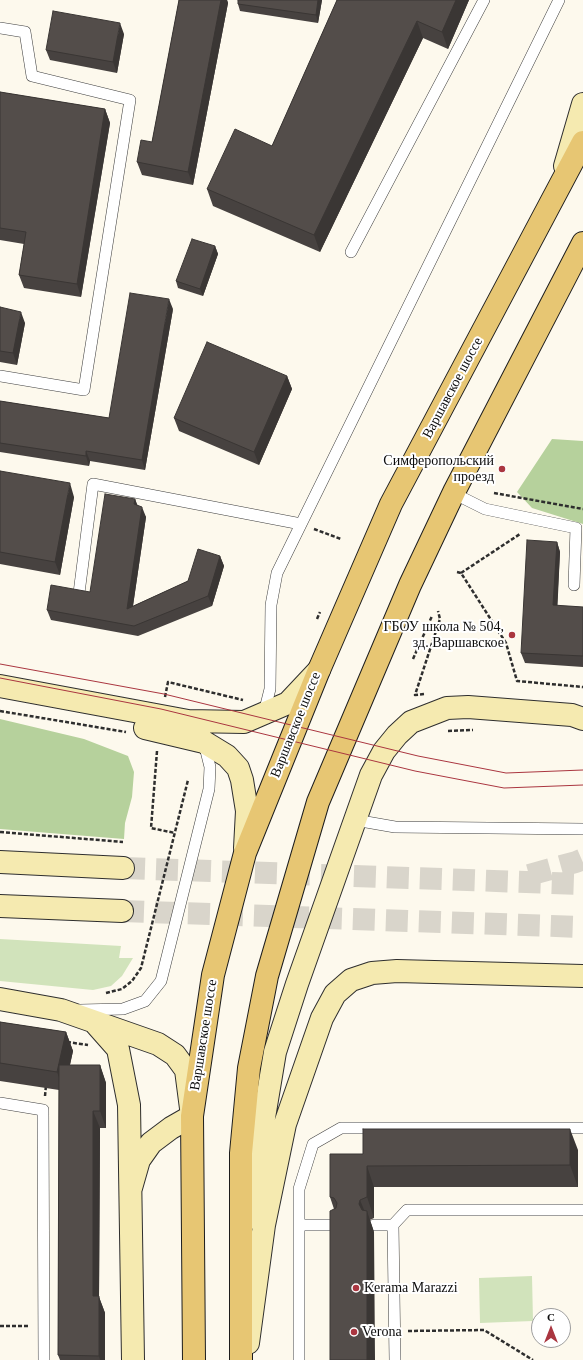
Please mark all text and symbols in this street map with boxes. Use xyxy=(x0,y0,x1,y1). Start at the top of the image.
street label: Варшавское шоссе xyxy=(419,335,487,441)
place label: Симферопольский проезд xyxy=(383,453,494,486)
marker: Симферопольский проезд xyxy=(497,464,507,474)
place label: ГБОУ школа № 504, зд. Варшавское xyxy=(383,619,504,652)
marker: ГБОУ школа № 504, зд. Варшавское xyxy=(507,630,517,640)
street label: Варшавское шоссе xyxy=(267,670,325,780)
street label: Варшавское шоссе xyxy=(187,978,221,1092)
place label: Kerama Marazzi xyxy=(364,1280,458,1296)
marker: Kerama Marazzi xyxy=(351,1283,361,1293)
north arrow xyxy=(531,1308,571,1348)
text: С xyxy=(547,1311,555,1323)
place label: Verona xyxy=(362,1324,402,1340)
marker: Verona xyxy=(349,1327,359,1337)

